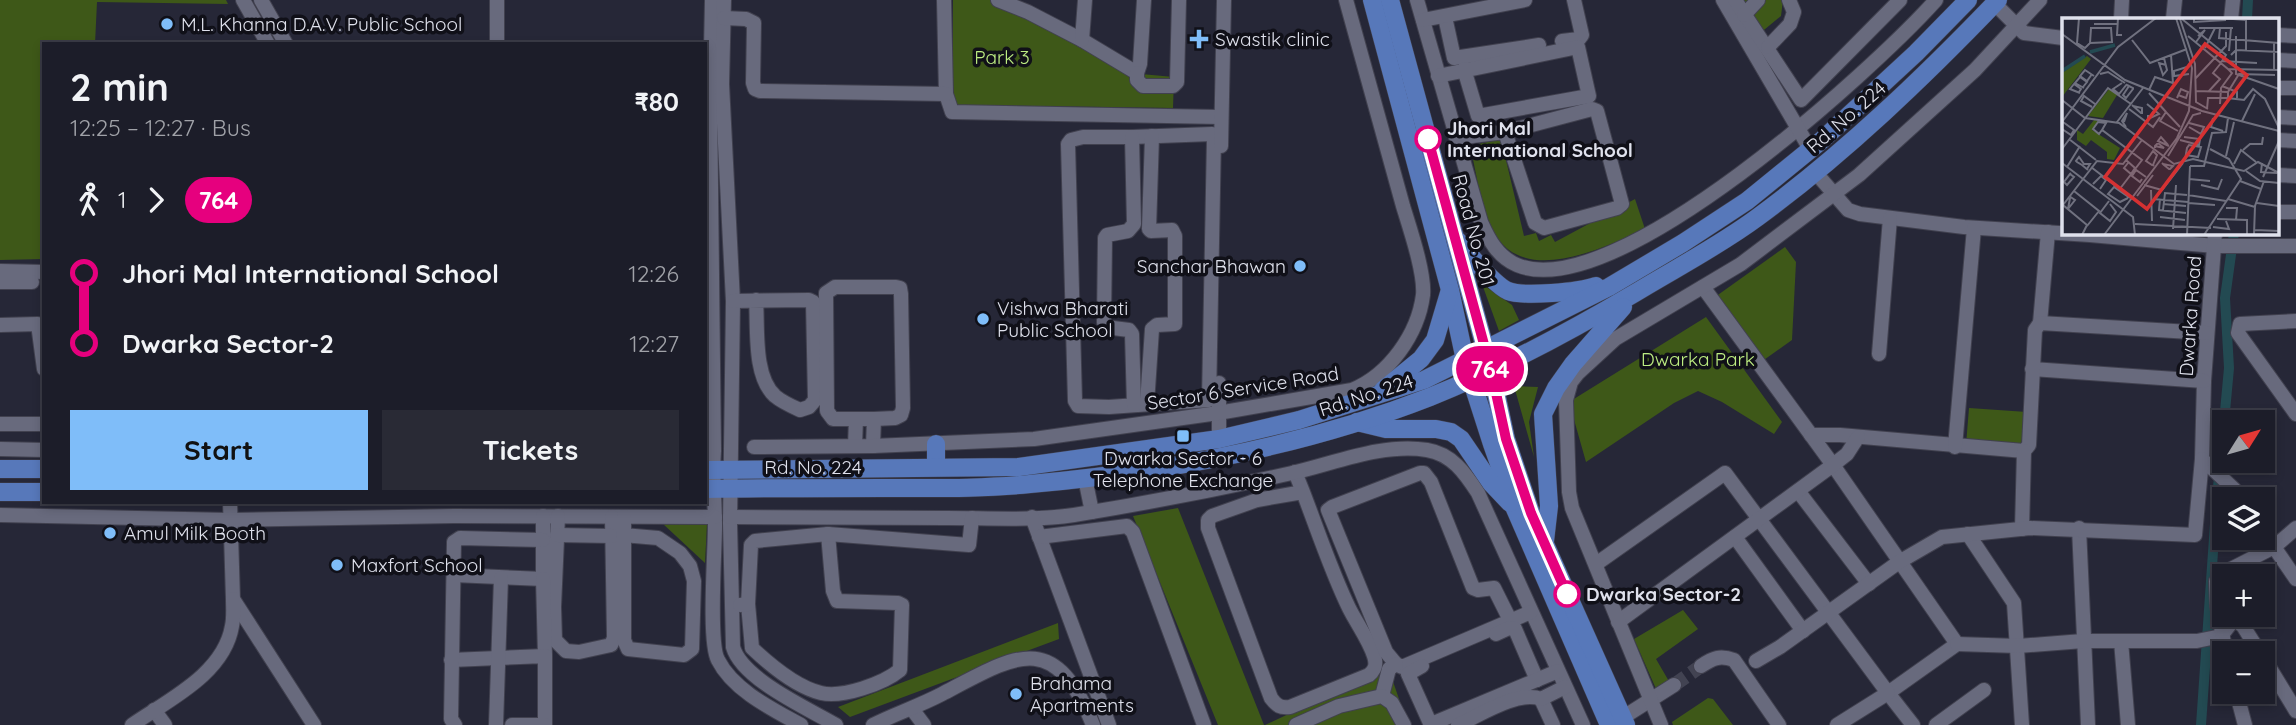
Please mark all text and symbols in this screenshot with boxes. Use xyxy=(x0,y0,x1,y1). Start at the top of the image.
place label: M.L. Khanna D.A.V. Public School xyxy=(181,12,462,36)
marker: M.L. Khanna D.A.V. Public School xyxy=(159,16,175,32)
inset map xyxy=(2062,18,2278,234)
place label: Swastik clinic xyxy=(1215,27,1330,51)
marker: Swastik clinic xyxy=(1189,29,1209,49)
park label: Park 3 xyxy=(974,45,1030,69)
text: 2 min xyxy=(70,63,169,111)
street label: Rd. No. 224 xyxy=(1801,76,1891,158)
text: ₹80 xyxy=(634,85,679,118)
text: 12:25 – 12:27 · Bus xyxy=(70,113,251,142)
place label: Jhori Mal International School xyxy=(1447,116,1633,162)
marker: Jhori Mal International School xyxy=(1415,126,1441,152)
street label: Road No. 201 xyxy=(1448,171,1500,289)
icon: walk xyxy=(70,181,108,219)
icon: forward xyxy=(137,181,175,219)
text: 1 xyxy=(118,185,127,214)
text: 764 xyxy=(199,185,238,215)
place label: Sanchar Bhawan xyxy=(1137,254,1286,278)
street label: Dwarka Road xyxy=(2174,255,2206,377)
text: Jhori Mal International School xyxy=(122,257,499,290)
marker: Sanchar Bhawan xyxy=(1292,258,1308,274)
text: 12:26 xyxy=(628,259,679,288)
place label: Vishwa Bharati Public School xyxy=(997,296,1128,342)
marker: Vishwa Bharati Public School xyxy=(975,311,991,327)
text: Dwarka Sector-2 xyxy=(122,327,334,360)
text: 12:27 xyxy=(629,329,679,358)
line badge: 764 xyxy=(1450,346,1530,392)
park label: Dwarka Park xyxy=(1641,347,1755,371)
text: 764 xyxy=(1470,354,1510,384)
street label: Sector 6 Service Road xyxy=(1145,361,1341,415)
street label: Rd. No. 224 xyxy=(1316,369,1416,421)
button: Start xyxy=(70,410,368,490)
button: Tickets xyxy=(382,410,679,490)
north arrow xyxy=(2212,410,2275,472)
map controls xyxy=(2212,410,2275,704)
marker: Dwarka Sector - 6 Telephone Exchange xyxy=(1175,428,1191,444)
place label: Dwarka Sector - 6 Telephone Exchange xyxy=(1093,446,1273,492)
street label: Rd. No. 224 xyxy=(764,455,862,479)
button: layers xyxy=(2212,487,2275,550)
place label: Amul Milk Booth xyxy=(124,521,266,545)
marker: Amul Milk Booth xyxy=(102,525,118,541)
place label: Maxfort School xyxy=(351,553,483,577)
marker: Maxfort School xyxy=(329,557,345,573)
button: + xyxy=(2212,564,2275,627)
marker: Dwarka Sector-2 xyxy=(1554,581,1580,607)
place label: Dwarka Sector-2 xyxy=(1586,582,1741,606)
button: − xyxy=(2212,641,2275,704)
place label: Brahama Apartments xyxy=(1030,671,1134,717)
marker: Brahama Apartments xyxy=(1008,686,1024,702)

